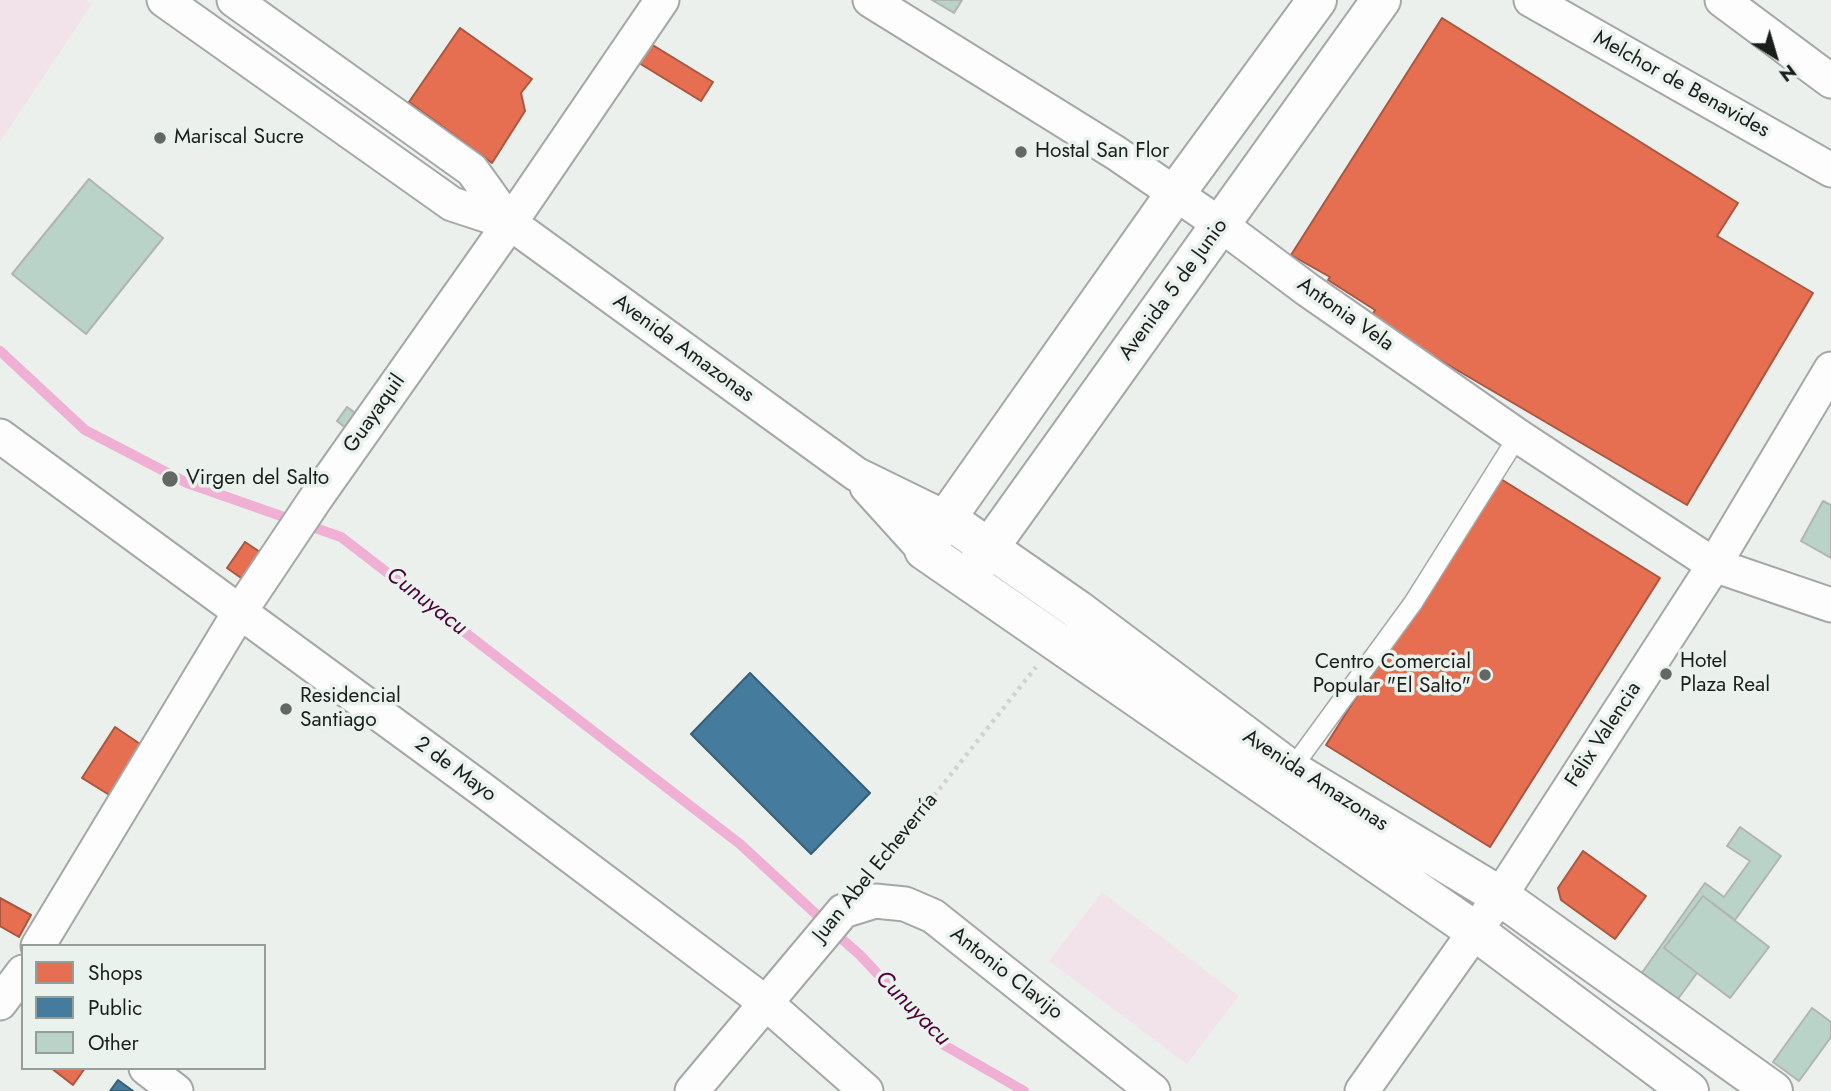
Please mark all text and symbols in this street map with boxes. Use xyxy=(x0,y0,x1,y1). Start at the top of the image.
north arrow xyxy=(1740,21,1810,91)
street label: Melchor de Benavides xyxy=(1589,26,1773,144)
text: N xyxy=(1774,58,1802,88)
place label: Mariscal Sucre xyxy=(174,125,304,151)
marker: Mariscal Sucre xyxy=(152,130,168,146)
place label: Hostal San Flor xyxy=(1035,139,1169,165)
marker: Hostal San Flor xyxy=(1013,144,1029,160)
street label: Avenida 5 de Junio xyxy=(1114,214,1234,366)
street label: Antonia Vela xyxy=(1292,273,1398,357)
street label: Avenida Amazonas xyxy=(608,289,758,409)
street label: Guayaquil xyxy=(339,370,411,458)
place label: Virgen del Salto xyxy=(186,466,329,492)
marker: Virgen del Salto xyxy=(160,469,180,489)
water label: Cunuyacu xyxy=(380,562,472,642)
place label: Hotel Plaza Real xyxy=(1680,649,1770,699)
place label: Centro Comercial Popular "El Salto" xyxy=(1313,650,1471,700)
marker: Hotel Plaza Real xyxy=(1658,666,1674,682)
marker: Centro Comercial Popular "El Salto" xyxy=(1477,667,1493,683)
street label: Félix Valencia xyxy=(1561,678,1647,792)
place label: Residencial Santiago xyxy=(300,684,401,734)
marker: Residencial Santiago xyxy=(278,701,294,717)
street label: Avenida Amazonas xyxy=(1238,725,1392,837)
street label: 2 de Mayo xyxy=(409,732,501,808)
street label: Juan Abel Echeverría xyxy=(808,789,944,947)
street label: Antonio Clavijo xyxy=(945,922,1067,1026)
legend xyxy=(21,944,266,1070)
text: Shops xyxy=(88,958,142,988)
water label: Cunuyacu xyxy=(869,966,955,1052)
text: Public xyxy=(88,993,142,1023)
text: Other xyxy=(88,1028,139,1058)

